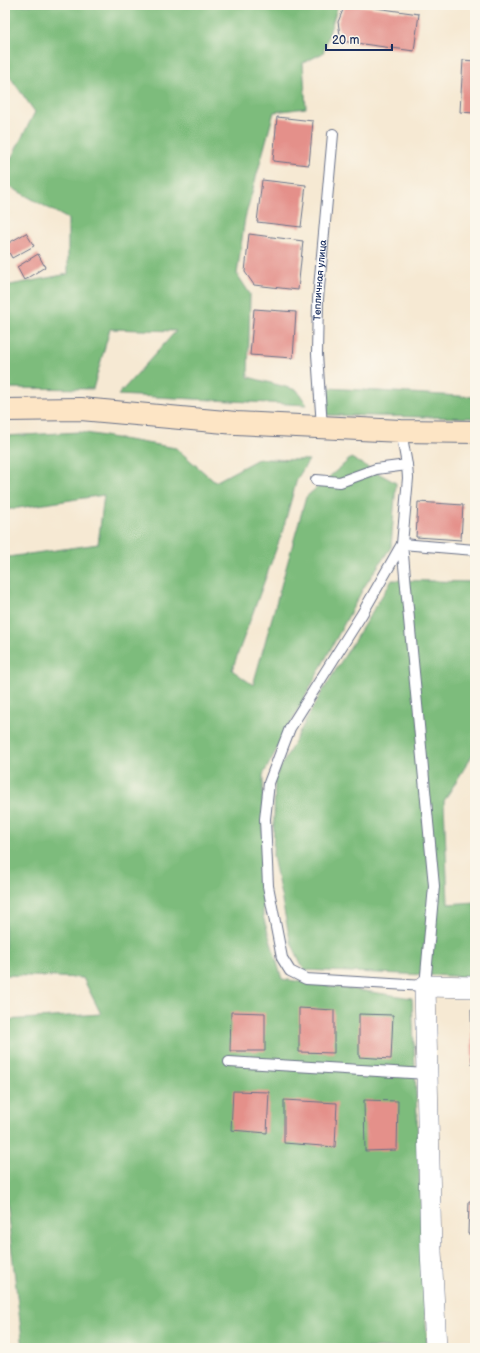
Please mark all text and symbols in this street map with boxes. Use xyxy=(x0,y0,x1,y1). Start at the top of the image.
scale bar xyxy=(326,26,392,52)
text: 20 m xyxy=(332,33,359,48)
street label: Тепличная улица xyxy=(312,239,329,321)

